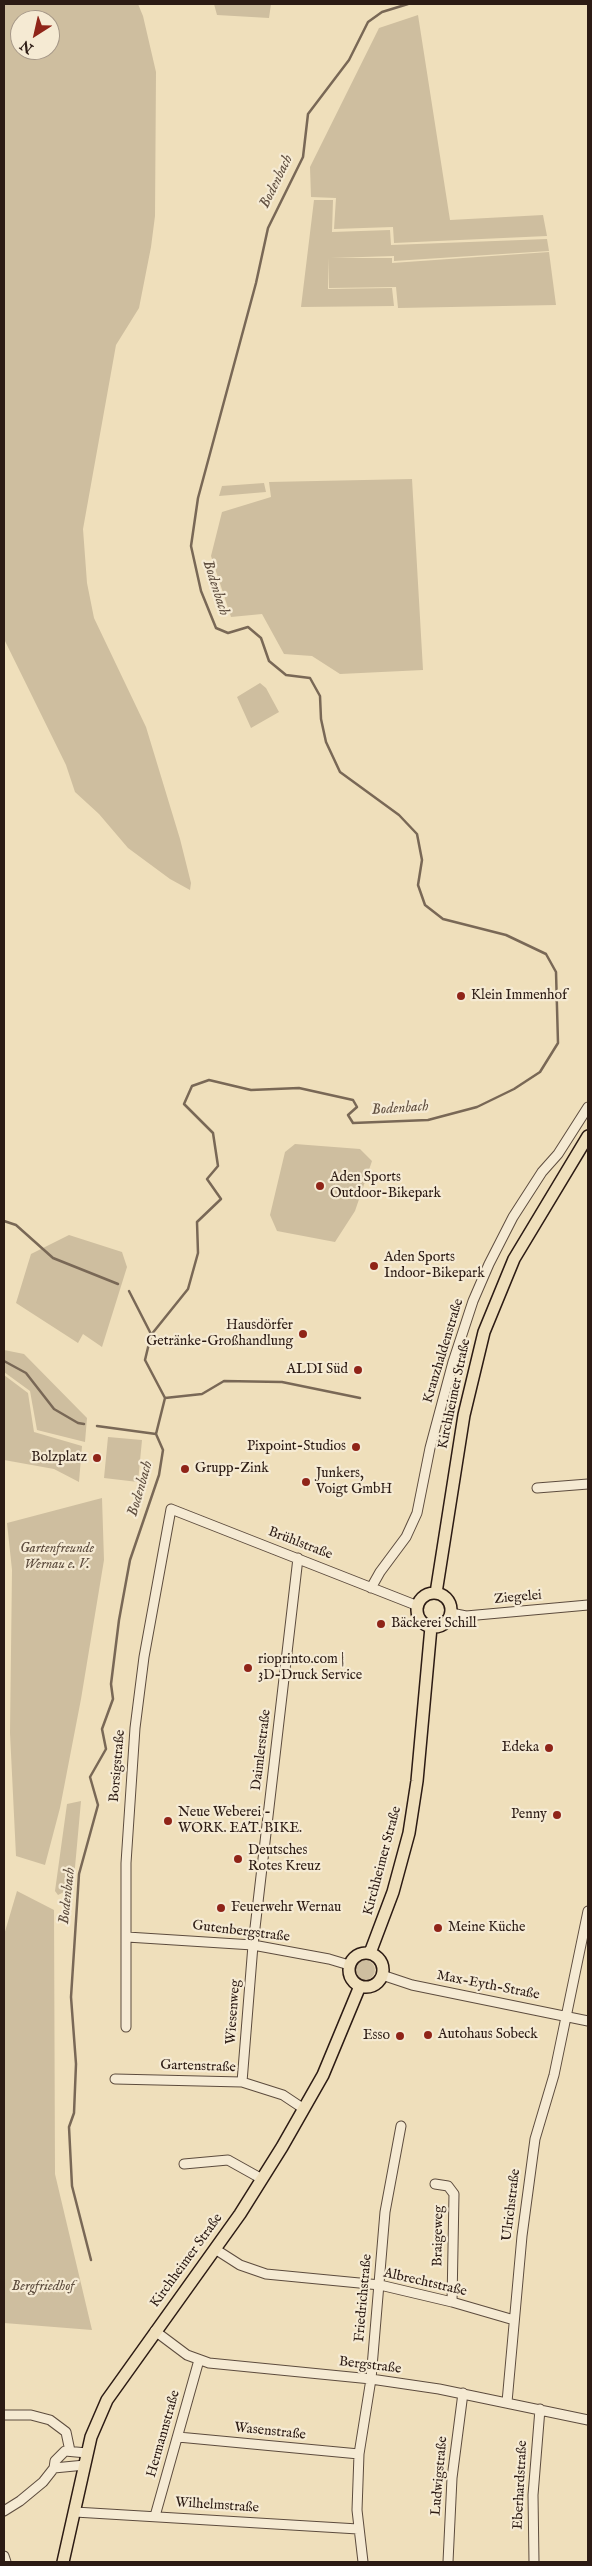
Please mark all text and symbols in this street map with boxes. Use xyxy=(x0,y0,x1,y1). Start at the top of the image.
north arrow xyxy=(10,10,60,60)
text: N xyxy=(17,36,37,57)
water label: Bodenbach xyxy=(256,152,298,212)
water label: Bodenbach xyxy=(198,558,232,618)
place label: Klein Immenhof xyxy=(471,988,567,1004)
marker: Klein Immenhof xyxy=(455,990,467,1002)
water label: Bodenbach xyxy=(371,1098,429,1120)
place label: Aden Sports Outdoor-Bikepark xyxy=(330,1170,441,1202)
marker: Aden Sports Outdoor-Bikepark xyxy=(314,1180,326,1192)
place label: Aden Sports Indoor-Bikepark xyxy=(384,1250,485,1282)
marker: Aden Sports Indoor-Bikepark xyxy=(368,1260,380,1272)
street label: Kranzhaldenstraße xyxy=(420,1297,468,1405)
place label: Hausdörfer Getränke-Großhandlung xyxy=(146,1318,293,1350)
marker: Hausdörfer Getränke-Großhandlung xyxy=(297,1328,309,1340)
street label: Kirchheimer Straße xyxy=(435,1337,475,1451)
place label: ALDI Süd xyxy=(287,1362,348,1378)
marker: ALDI Süd xyxy=(352,1364,364,1376)
place label: Pixpoint-Studios xyxy=(247,1439,346,1455)
marker: Pixpoint-Studios xyxy=(350,1441,362,1453)
place label: Bolzplatz xyxy=(31,1450,87,1466)
marker: Bolzplatz xyxy=(91,1452,103,1464)
water label: Bodenbach xyxy=(124,1459,158,1519)
place label: Grupp-Zink xyxy=(195,1461,269,1477)
marker: Grupp-Zink xyxy=(179,1463,191,1475)
place label: Junkers, Voigt GmbH xyxy=(316,1466,392,1498)
marker: Junkers, Voigt GmbH xyxy=(300,1476,312,1488)
street label: Brühlstraße xyxy=(265,1524,335,1564)
park label: Gartenfreunde Wernau e. V. xyxy=(20,1541,94,1574)
street label: Ziegelei xyxy=(493,1588,543,1608)
place label: Bäckerei Schill xyxy=(391,1616,477,1632)
marker: Bäckerei Schill xyxy=(375,1618,387,1630)
place label: rioprinto.com | 3D-Druck Service xyxy=(258,1652,362,1684)
marker: rioprinto.com | 3D-Druck Service xyxy=(242,1662,254,1674)
street label: Daimlerstraße xyxy=(249,1708,275,1792)
street label: Borsigstraße xyxy=(106,1729,130,1803)
place label: Edeka xyxy=(502,1740,539,1756)
marker: Edeka xyxy=(543,1742,555,1754)
place label: Neue Weberei - WORK. EAT. BIKE. xyxy=(178,1805,302,1838)
street label: Kirchheimer Straße xyxy=(360,1805,406,1917)
place label: Penny xyxy=(511,1807,547,1823)
marker: Penny xyxy=(551,1809,563,1821)
marker: Neue Weberei - WORK. EAT. BIKE. xyxy=(162,1815,174,1827)
place label: Deutsches Rotes Kreuz xyxy=(248,1843,321,1875)
marker: Deutsches Rotes Kreuz xyxy=(232,1853,244,1865)
water label: Bodenbach xyxy=(56,1867,80,1925)
place label: Feuerwehr Wernau xyxy=(231,1900,341,1916)
marker: Feuerwehr Wernau xyxy=(215,1902,227,1914)
street label: Gutenbergstraße xyxy=(191,1918,291,1946)
place label: Meine Küche xyxy=(448,1920,525,1936)
marker: Meine Küche xyxy=(432,1922,444,1934)
street label: Max-Eyth-Straße xyxy=(435,1968,541,2004)
street label: Wiesenweg xyxy=(223,1979,245,2045)
place label: Autohaus Sobeck xyxy=(438,2027,538,2043)
place label: Esso xyxy=(363,2028,390,2044)
marker: Autohaus Sobeck xyxy=(422,2029,434,2041)
marker: Esso xyxy=(394,2030,406,2042)
street label: Gartenstraße xyxy=(160,2057,236,2077)
street label: Ulrichstraße xyxy=(499,2168,525,2242)
street label: Braigeweg xyxy=(430,2205,448,2267)
street label: Kirchheimer Straße xyxy=(147,2211,227,2311)
street label: Friedrichstraße xyxy=(352,2253,376,2343)
street label: Albrechtstraße xyxy=(382,2265,468,2301)
park label: Bergfriedhof xyxy=(12,2279,74,2295)
street label: Bergstraße xyxy=(338,2354,402,2378)
street label: Hermannstraße xyxy=(144,2389,184,2479)
street label: Wasenstraße xyxy=(233,2420,307,2444)
street label: Ludwigstraße xyxy=(428,2436,452,2516)
street label: Eberhardstraße xyxy=(510,2440,532,2530)
street label: Wilhelmstraße xyxy=(175,2495,259,2517)

